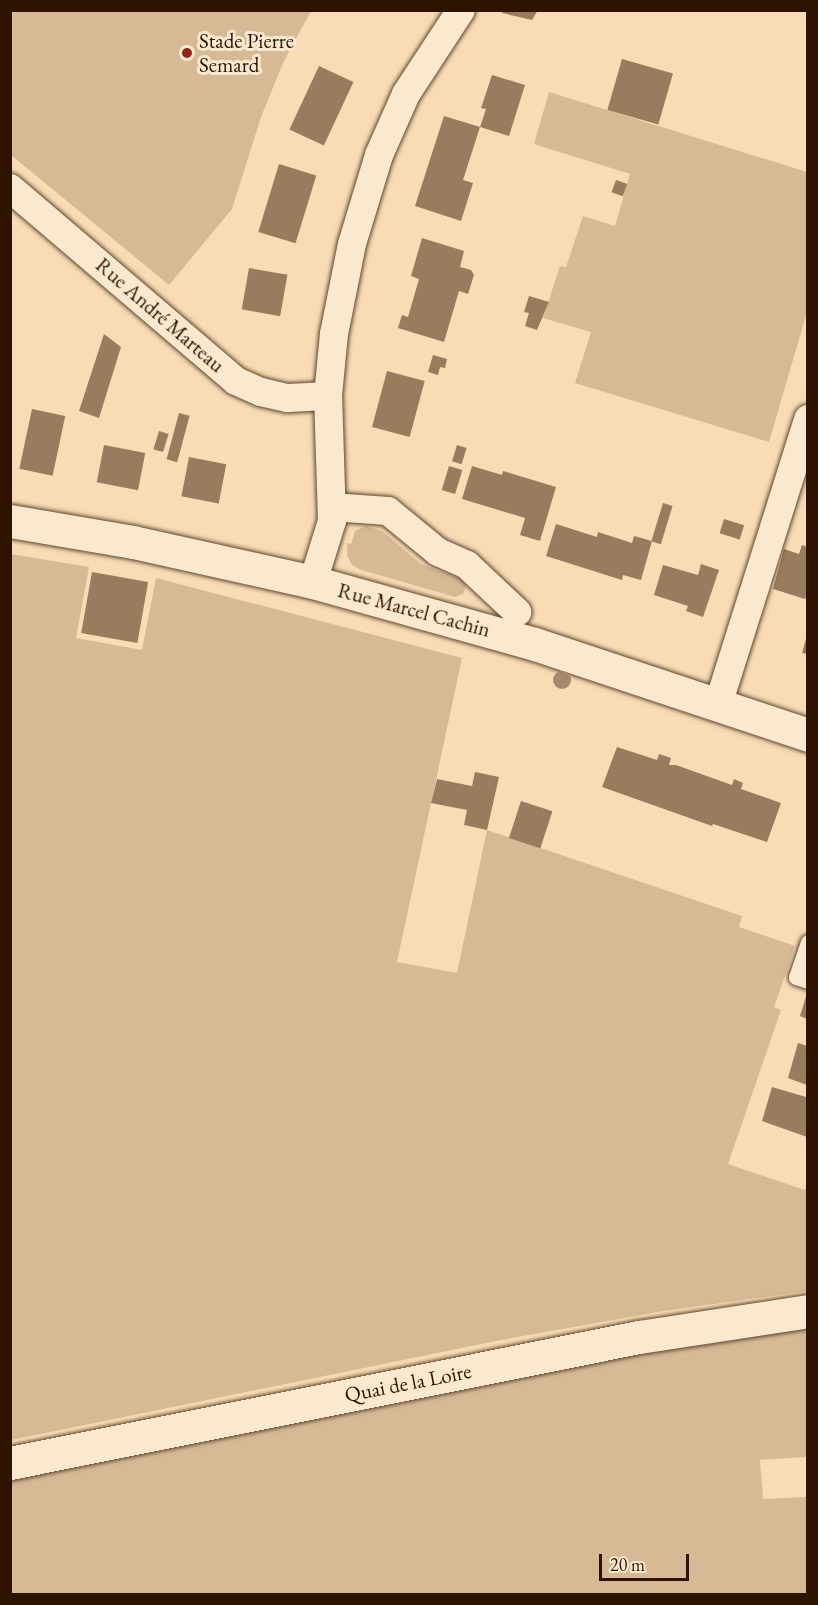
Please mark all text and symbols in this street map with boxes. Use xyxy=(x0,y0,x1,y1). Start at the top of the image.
place label: Stade Pierre Semard xyxy=(199,28,294,78)
marker: Stade Pierre Semard xyxy=(180,46,194,60)
street label: Rue André Marteau xyxy=(91,252,229,378)
street label: Rue Marcel Cachin xyxy=(335,578,493,642)
street label: Quai de la Loire xyxy=(343,1358,473,1408)
scale bar xyxy=(602,1542,692,1580)
text: 20 m xyxy=(610,1553,645,1576)

